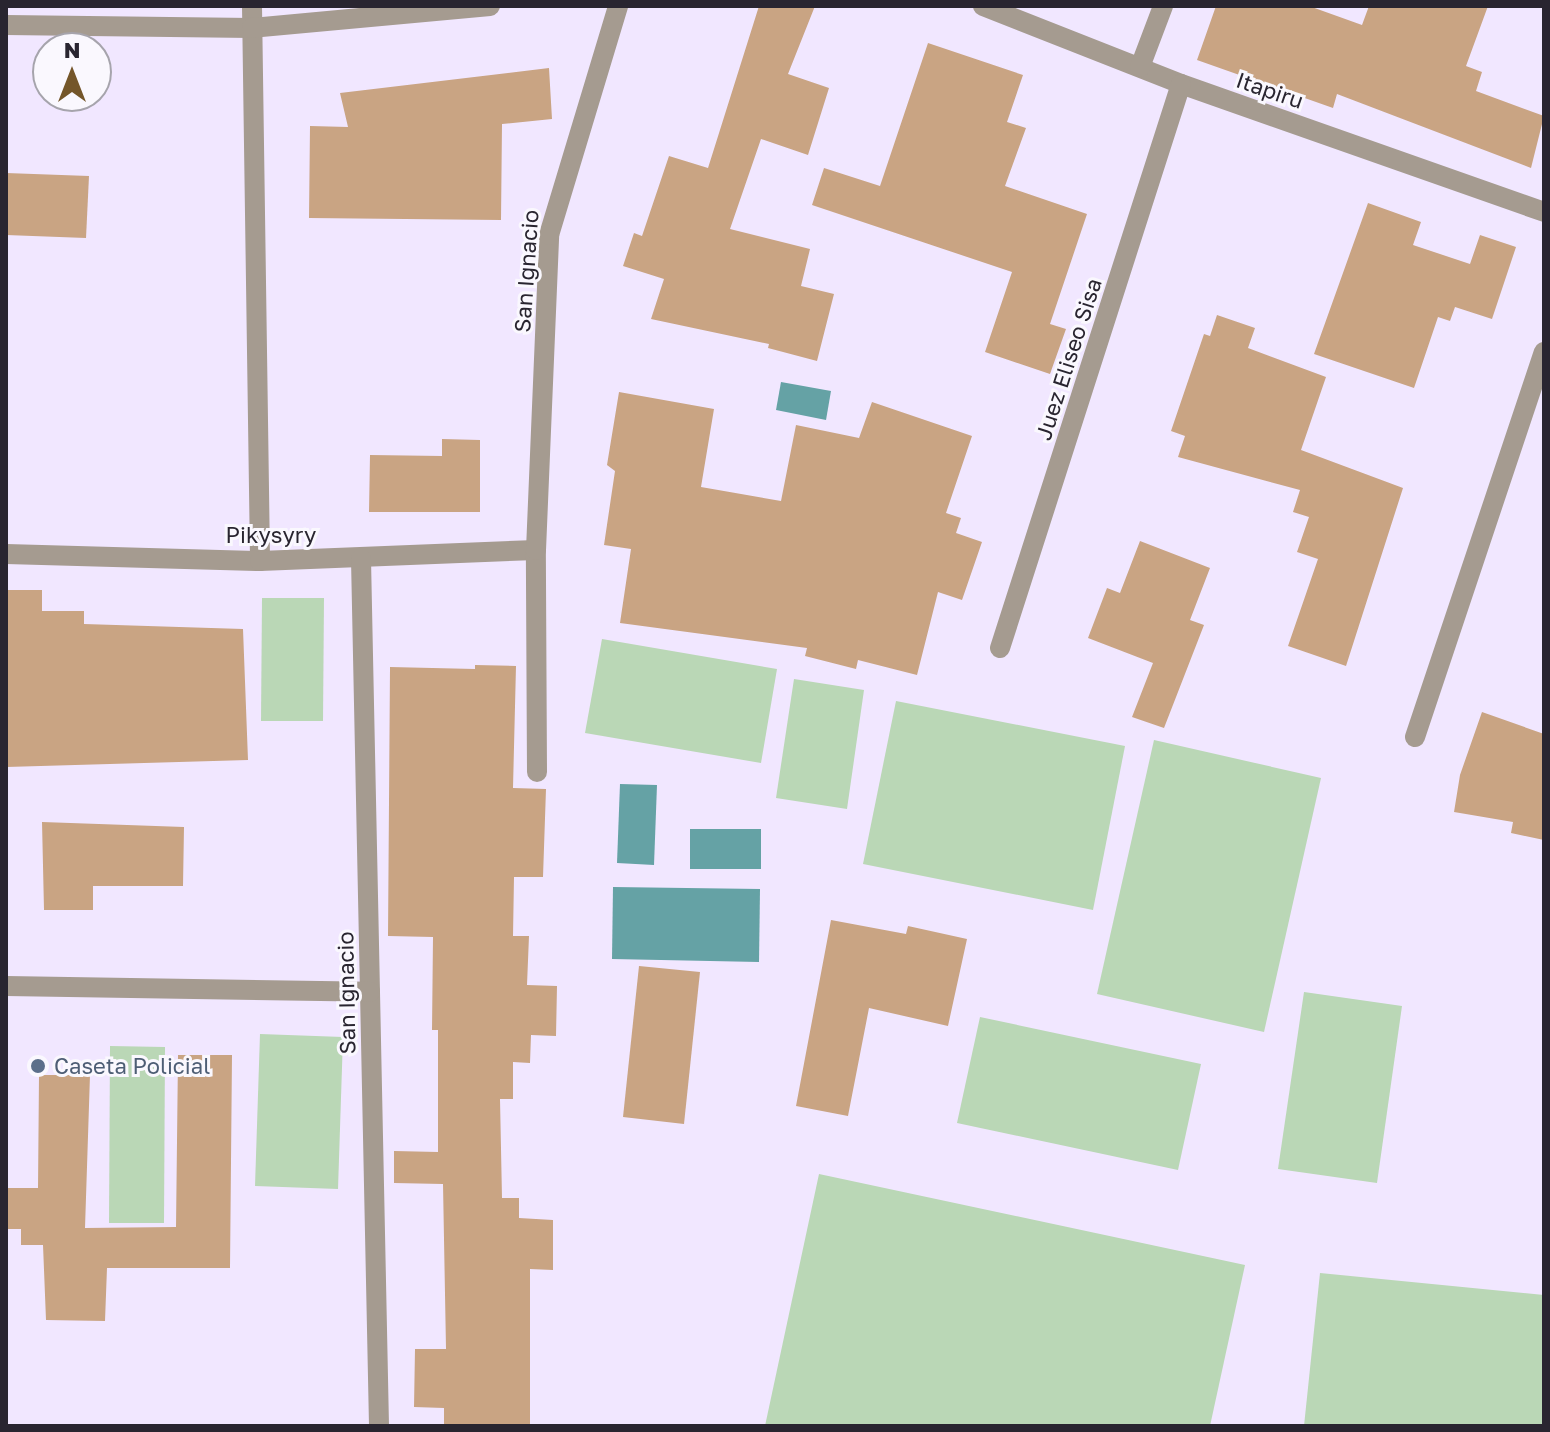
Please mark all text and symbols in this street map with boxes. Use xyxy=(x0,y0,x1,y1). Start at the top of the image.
north arrow xyxy=(32,32,112,112)
text: N xyxy=(64,36,80,63)
street label: Itapiru xyxy=(1233,66,1307,114)
street label: San Ignacio xyxy=(509,209,543,333)
street label: Juez Eliseo Sisa xyxy=(1029,275,1107,443)
street label: Pikysyry xyxy=(226,522,316,548)
street label: San Ignacio xyxy=(332,931,360,1055)
place label: Caseta Policial xyxy=(54,1053,210,1079)
marker: Caseta Policial xyxy=(29,1057,47,1075)

